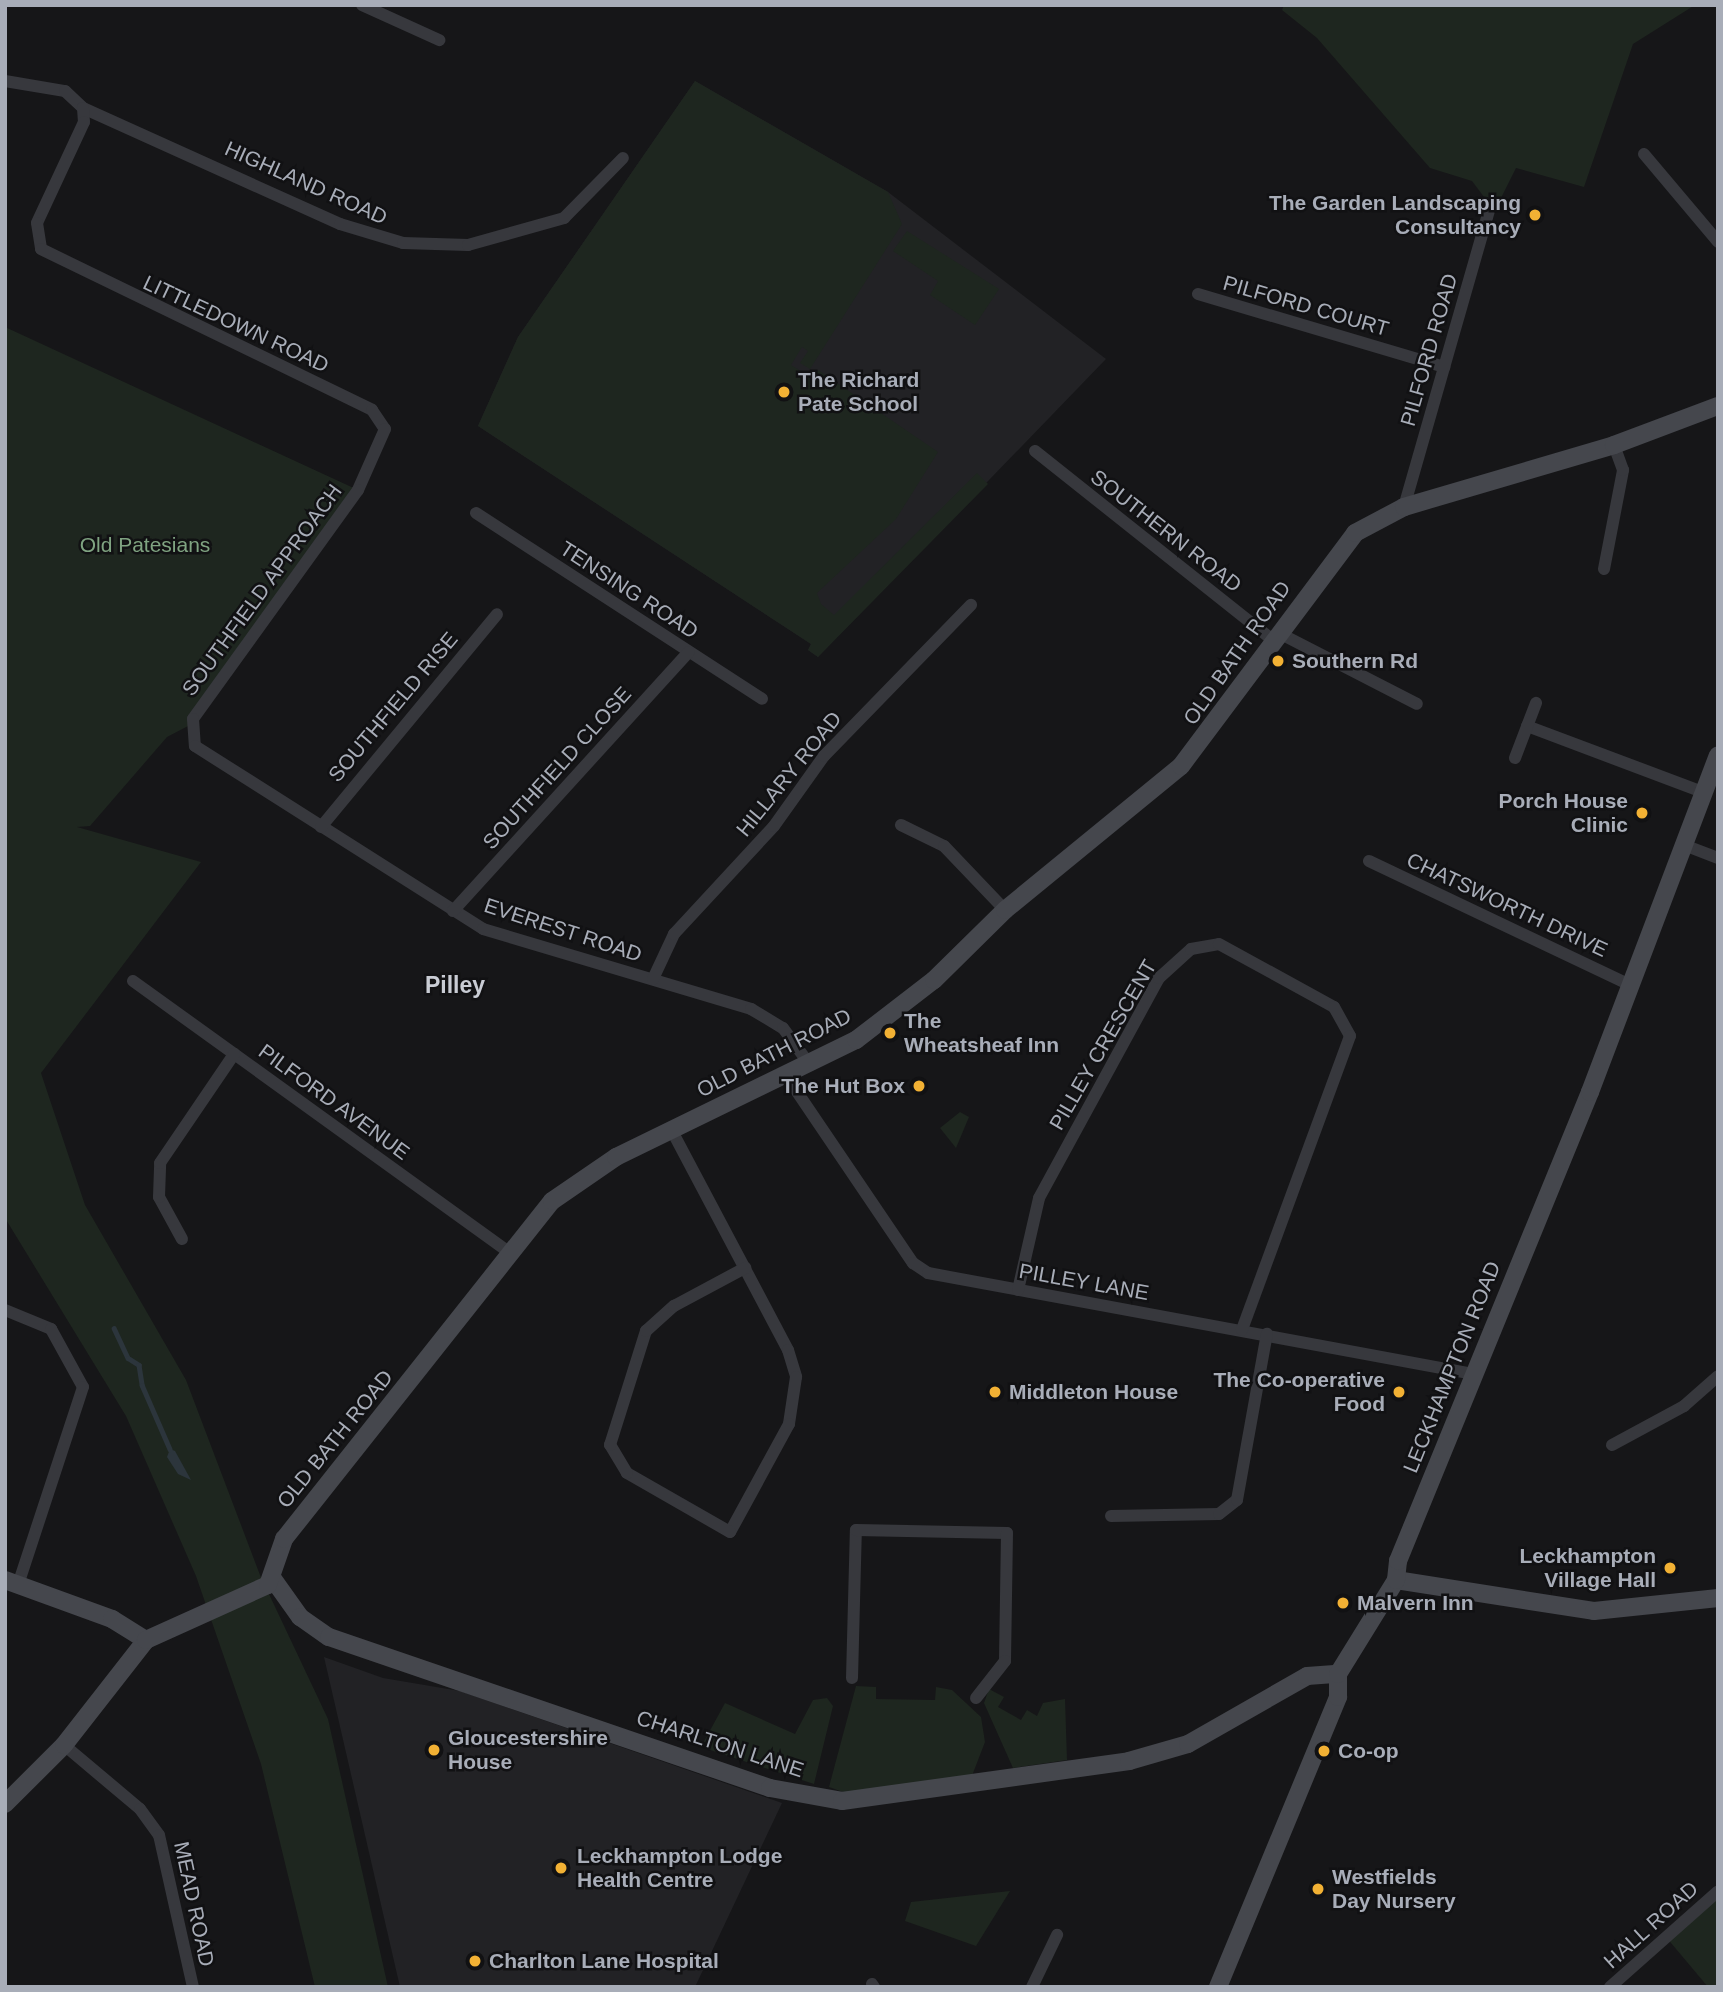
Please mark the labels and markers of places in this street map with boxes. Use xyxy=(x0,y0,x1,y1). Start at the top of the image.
place label: The Garden Landscaping Consultancy xyxy=(1269,190,1521,240)
marker: The Garden Landscaping Consultancy xyxy=(1527,207,1543,223)
place label: The Richard Pate School xyxy=(798,367,919,417)
marker: The Richard Pate School xyxy=(776,384,792,400)
place label: Southern Rd xyxy=(1292,648,1418,674)
marker: Southern Rd xyxy=(1270,653,1286,669)
place label: Porch House Clinic xyxy=(1498,788,1628,838)
marker: Porch House Clinic xyxy=(1634,805,1650,821)
place label: The Wheatsheaf Inn xyxy=(904,1008,1059,1058)
marker: The Wheatsheaf Inn xyxy=(882,1025,898,1041)
place label: The Hut Box xyxy=(781,1073,905,1099)
marker: The Hut Box xyxy=(911,1078,927,1094)
place label: The Co-operative Food xyxy=(1213,1367,1385,1417)
place label: Middleton House xyxy=(1009,1379,1178,1405)
marker: Middleton House xyxy=(987,1384,1003,1400)
marker: The Co-operative Food xyxy=(1391,1384,1407,1400)
place label: Leckhampton Village Hall xyxy=(1519,1543,1656,1593)
marker: Leckhampton Village Hall xyxy=(1662,1560,1678,1576)
place label: Malvern Inn xyxy=(1357,1590,1474,1616)
marker: Malvern Inn xyxy=(1335,1595,1351,1611)
place label: Gloucestershire House xyxy=(448,1725,608,1775)
place label: Co-op xyxy=(1338,1738,1399,1764)
marker: Gloucestershire House xyxy=(426,1742,442,1758)
marker: Co-op xyxy=(1316,1743,1332,1759)
place label: Leckhampton Lodge Health Centre xyxy=(577,1843,782,1893)
marker: Leckhampton Lodge Health Centre xyxy=(551,1858,571,1878)
place label: Westfields Day Nursery xyxy=(1332,1864,1456,1914)
marker: Westfields Day Nursery xyxy=(1310,1881,1326,1897)
place label: Charlton Lane Hospital xyxy=(489,1948,719,1974)
marker: Charlton Lane Hospital xyxy=(467,1953,483,1969)

